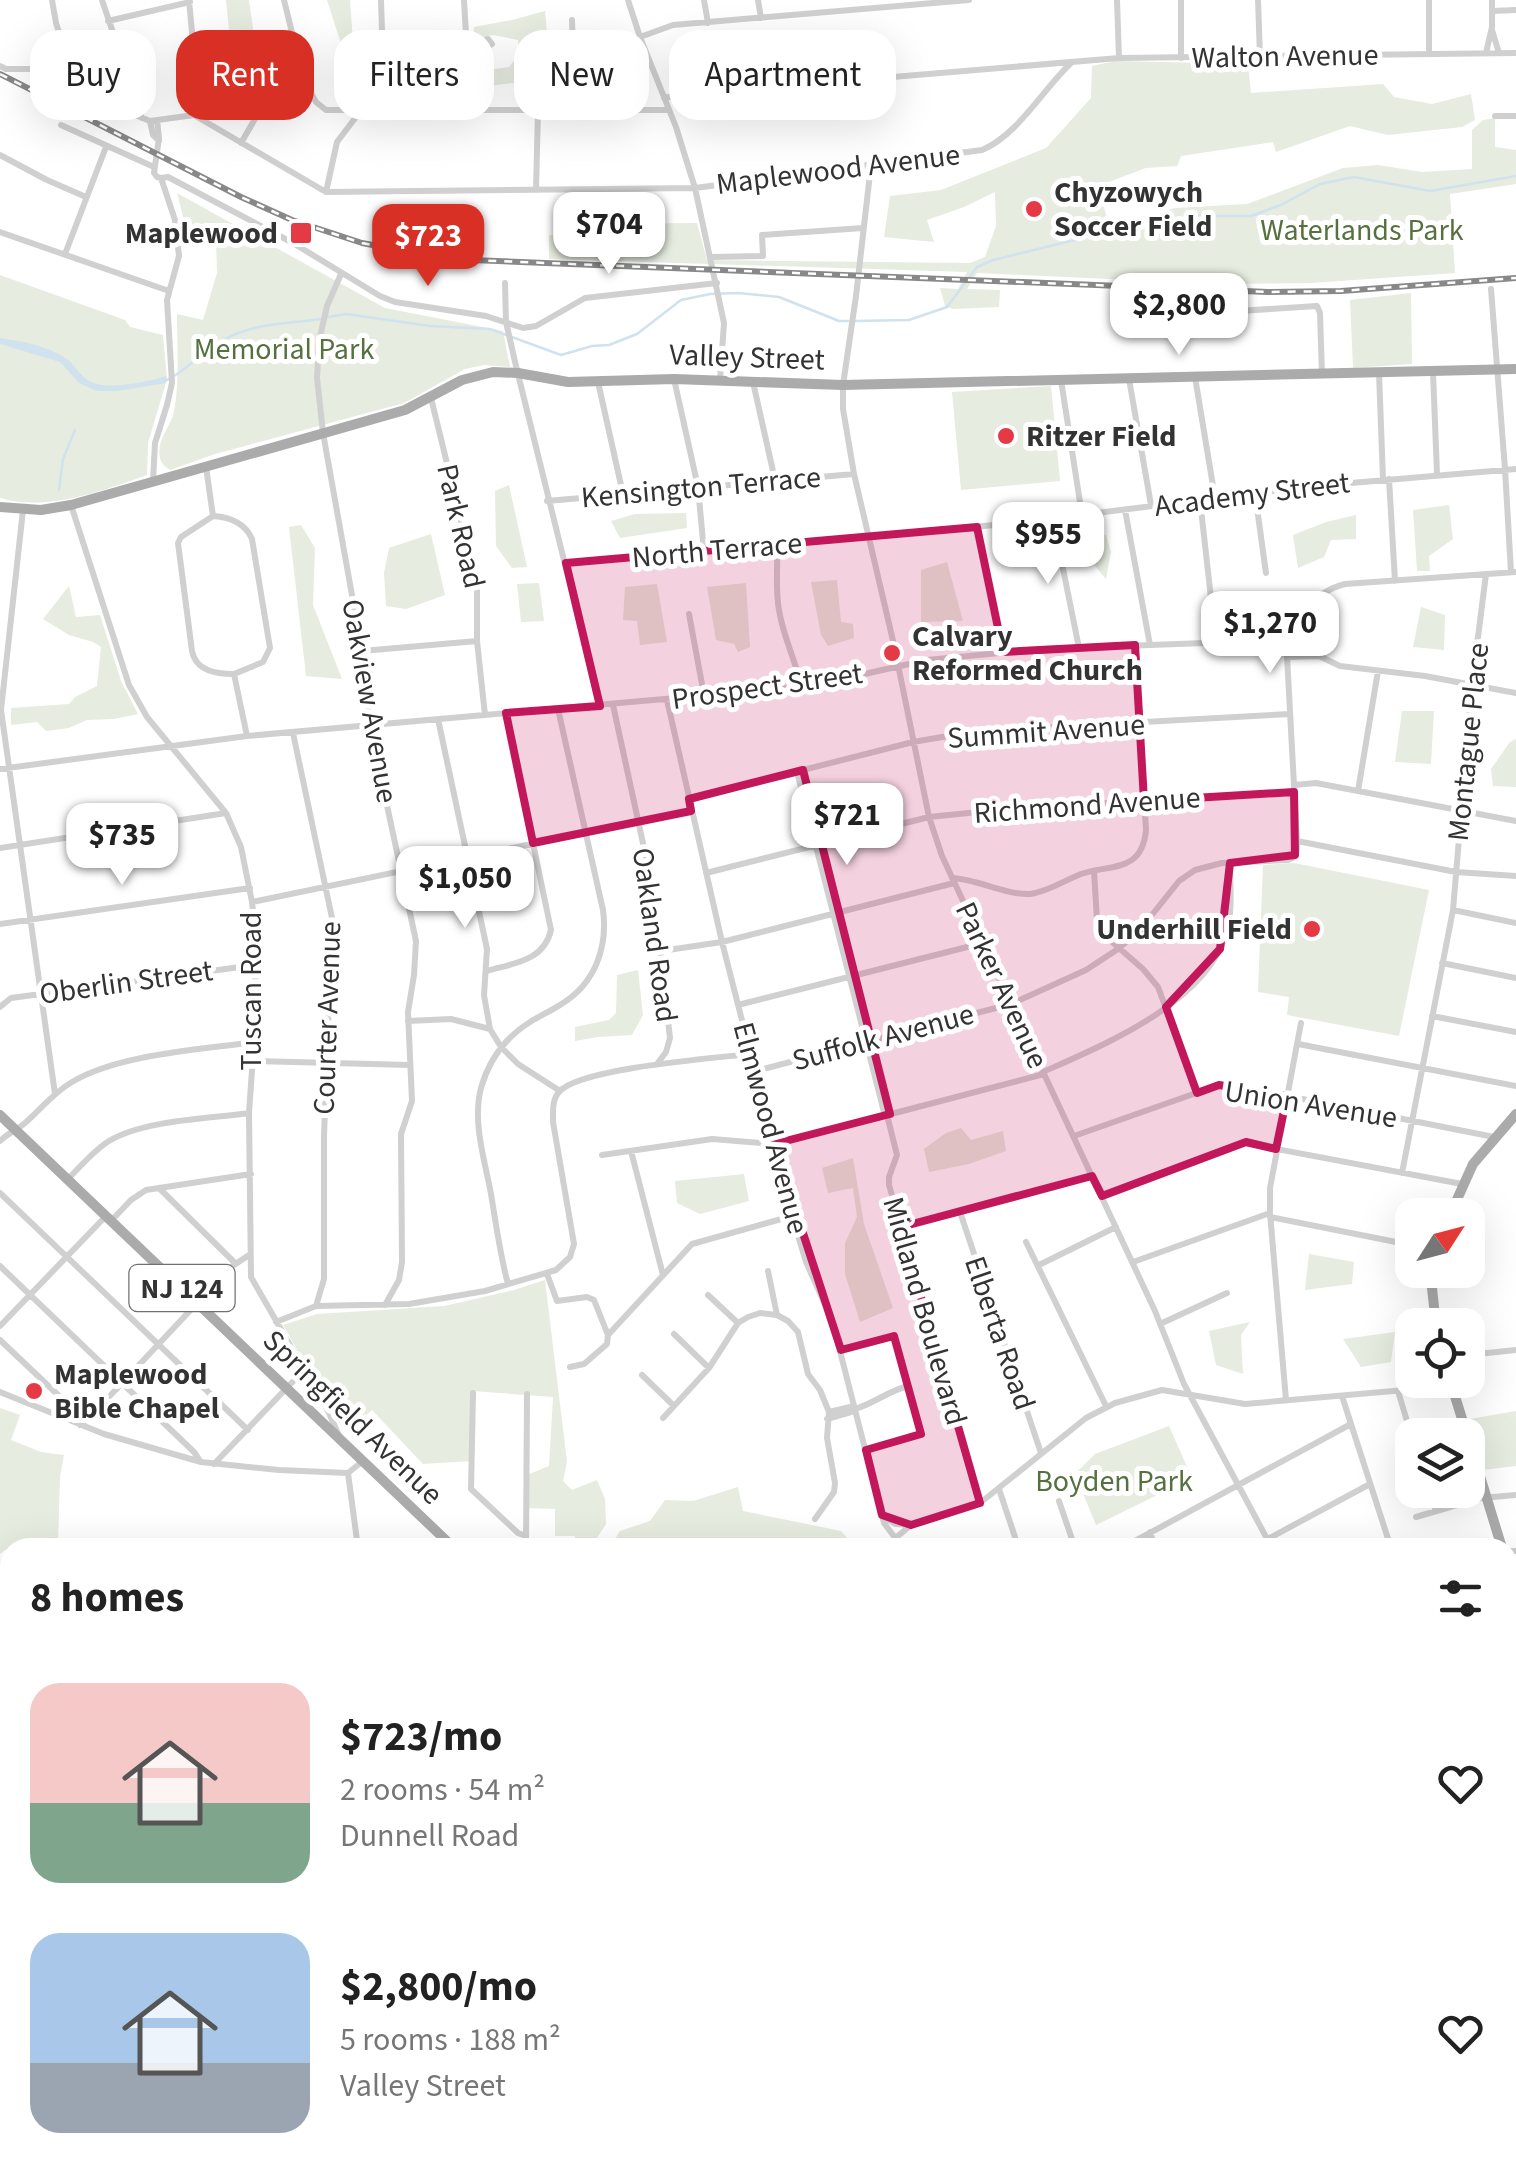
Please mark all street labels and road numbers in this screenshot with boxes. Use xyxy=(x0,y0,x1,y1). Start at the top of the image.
street label: Walton Avenue xyxy=(1191,33,1379,80)
street label: Maplewood Avenue xyxy=(714,133,962,206)
street label: Valley Street xyxy=(669,333,825,382)
street label: Kensington Terrace xyxy=(579,456,823,519)
street label: Park Road xyxy=(425,460,496,593)
street label: Academy Street xyxy=(1152,461,1352,528)
street label: North Terrace xyxy=(630,522,804,579)
street label: Oakview Avenue xyxy=(330,596,409,806)
street label: Montague Place xyxy=(1437,641,1500,843)
street label: Prospect Street xyxy=(669,652,865,721)
street label: Summit Avenue xyxy=(946,703,1146,760)
street label: Richmond Avenue xyxy=(972,776,1202,835)
street label: Oakland Road xyxy=(621,845,688,1025)
street label: Parker Avenue xyxy=(944,895,1059,1076)
street label: Tuscan Road xyxy=(230,912,273,1070)
street label: Courter Avenue xyxy=(303,921,352,1116)
street label: Oberlin Street xyxy=(37,949,215,1016)
street label: Suffolk Avenue xyxy=(787,993,979,1082)
street label: Elmwood Avenue xyxy=(722,1018,819,1239)
street label: Union Avenue xyxy=(1221,1070,1400,1139)
street label: Midland Boulevard xyxy=(871,1192,978,1430)
street label: Elberta Road xyxy=(953,1250,1046,1416)
road number: NJ 124 xyxy=(130,1265,234,1311)
street label: Springfield Avenue xyxy=(253,1320,452,1515)

